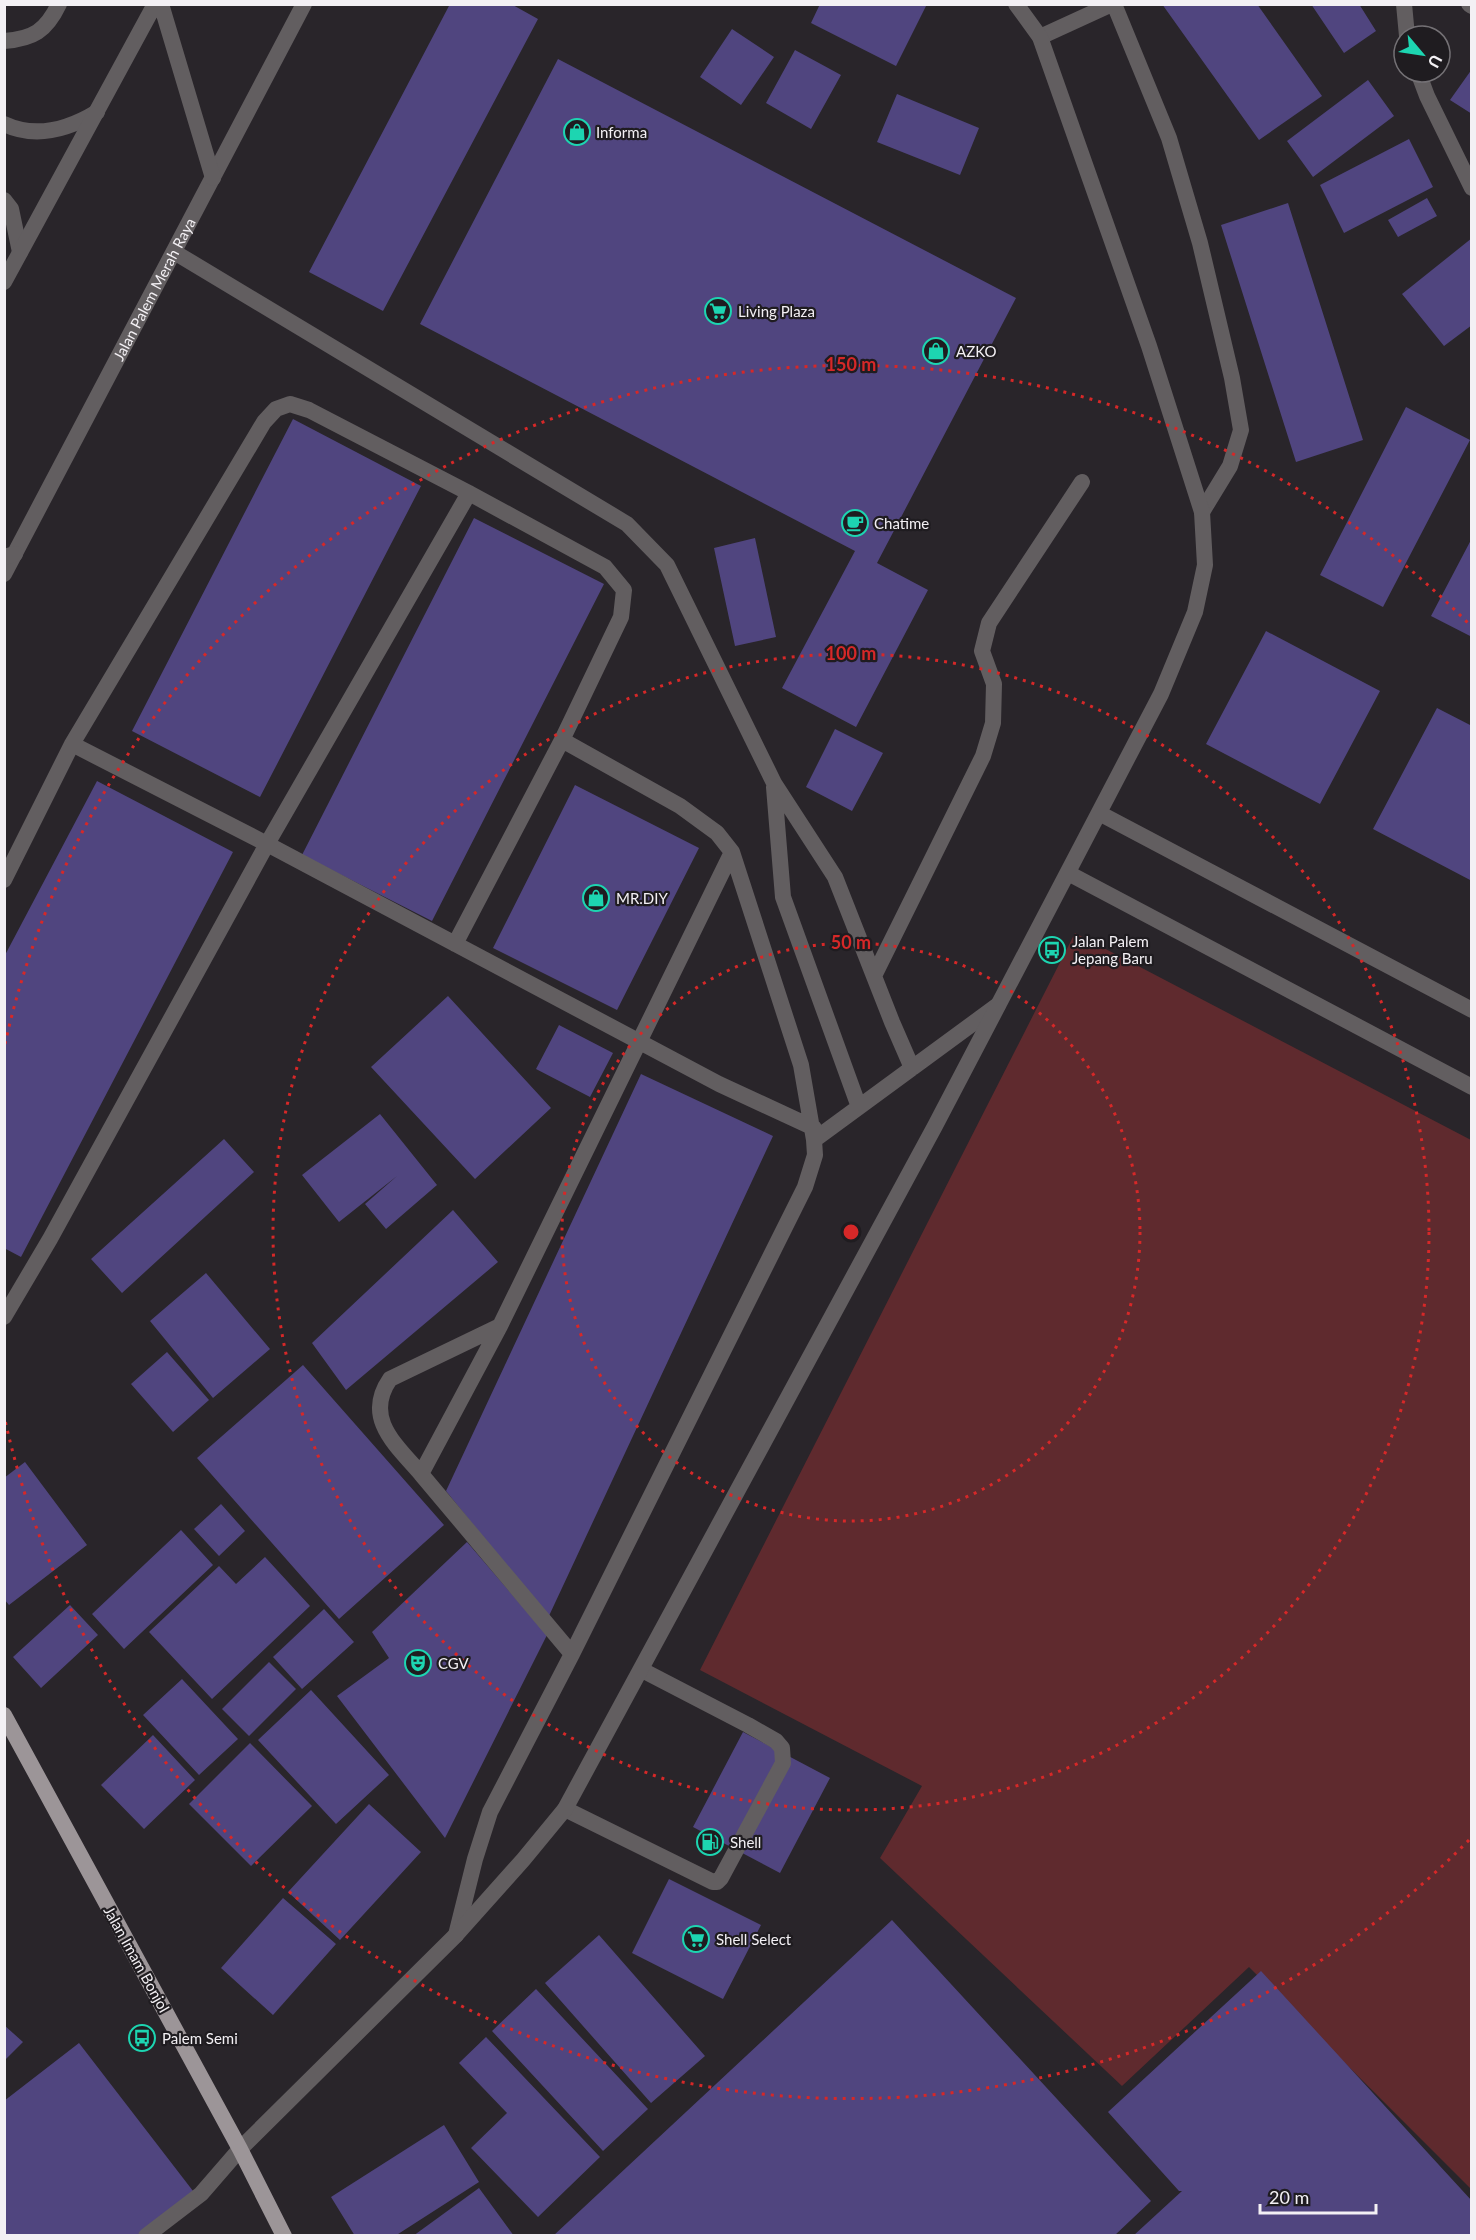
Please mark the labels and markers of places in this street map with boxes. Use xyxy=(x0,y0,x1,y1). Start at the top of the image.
shop icon: Informa xyxy=(562,117,592,147)
place label: Informa xyxy=(596,123,647,141)
supermarket icon: Living Plaza xyxy=(703,296,733,326)
place label: Living Plaza xyxy=(738,302,815,320)
shop icon: AZKO xyxy=(921,336,951,366)
place label: AZKO xyxy=(956,342,997,360)
cafe icon: Chatime xyxy=(840,508,870,538)
place label: Chatime xyxy=(874,514,929,532)
shop icon: MR.DIY xyxy=(581,883,611,913)
place label: MR.DIY xyxy=(616,889,668,907)
place label: Jalan Palem Jepang Baru xyxy=(1072,932,1153,967)
bus stop icon: Jalan Palem Jepang Baru xyxy=(1037,935,1067,965)
centre of rings xyxy=(841,1222,861,1242)
theatre icon: CGV xyxy=(403,1648,433,1678)
place label: CGV xyxy=(438,1654,470,1672)
fuel station icon: Shell xyxy=(695,1827,725,1857)
place label: Shell xyxy=(730,1833,761,1851)
supermarket icon: Shell Select xyxy=(681,1924,711,1954)
place label: Shell Select xyxy=(716,1930,792,1948)
bus stop icon: Palem Semi xyxy=(127,2023,157,2053)
place label: Palem Semi xyxy=(162,2029,238,2047)

